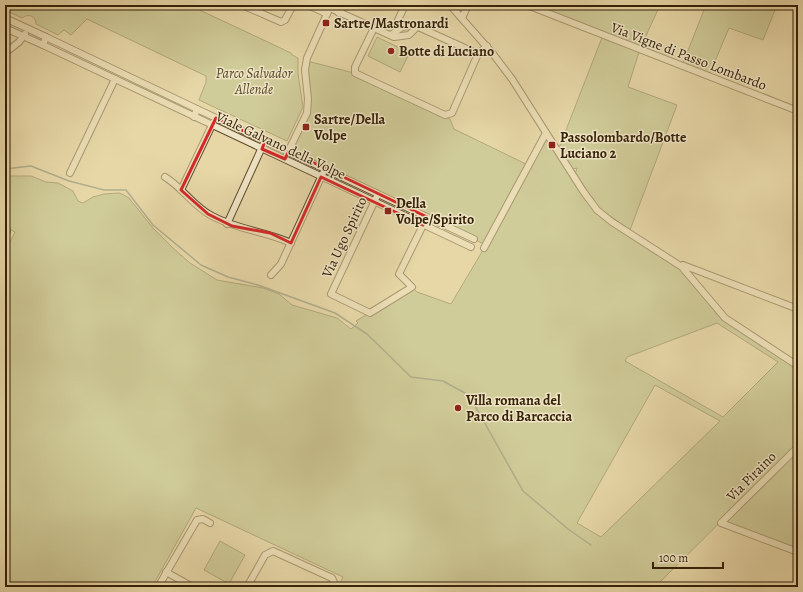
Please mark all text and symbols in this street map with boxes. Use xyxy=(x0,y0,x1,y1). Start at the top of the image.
place label: Sartre/Mastronardi xyxy=(334,14,449,33)
marker: Sartre/Mastronardi xyxy=(321,18,331,28)
street label: Via Vigne di Passo Lombardo xyxy=(607,18,769,95)
place label: Botte di Luciano xyxy=(399,42,494,61)
marker: Botte di Luciano xyxy=(386,46,396,56)
park label: Parco Salvador Allende xyxy=(216,64,293,99)
street label: Viale Galvano della Volpe xyxy=(212,107,349,184)
place label: Sartre/Della Volpe xyxy=(313,110,386,145)
marker: Sartre/Della Volpe xyxy=(301,122,311,132)
place label: Passolombardo/Botte Luciano 2 xyxy=(560,128,687,163)
marker: Passolombardo/Botte Luciano 2 xyxy=(547,140,557,150)
street label: Via Ugo Spirito xyxy=(317,194,371,282)
place label: Della Volpe/Spirito xyxy=(395,194,474,229)
marker: Della Volpe/Spirito xyxy=(383,206,393,216)
place label: Villa romana del Parco di Barcaccia xyxy=(465,391,572,426)
marker: Villa romana del Parco di Barcaccia xyxy=(453,403,463,413)
street label: Via Piraino xyxy=(722,447,780,506)
scale bar xyxy=(653,544,723,570)
text: 100 m xyxy=(659,550,688,566)

